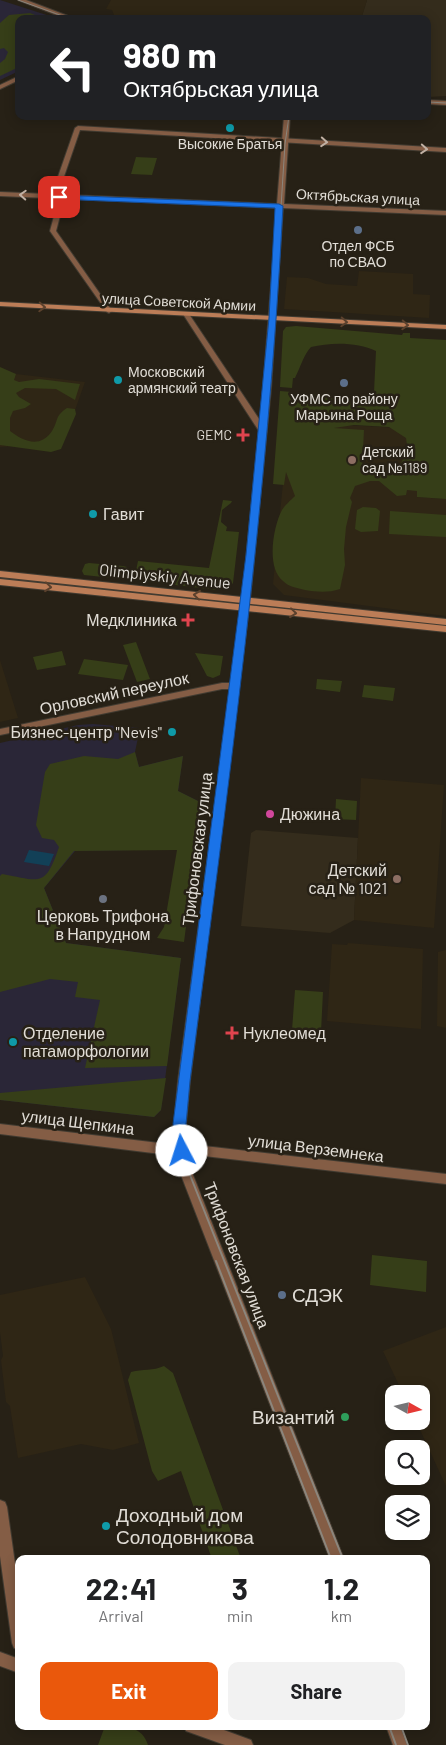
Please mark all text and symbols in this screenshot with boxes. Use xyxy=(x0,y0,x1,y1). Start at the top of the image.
text: 980 m xyxy=(123,33,217,75)
icon: left xyxy=(40,35,105,100)
text: Октябрьская улица xyxy=(123,75,318,101)
marker: Высокие Братья xyxy=(224,122,236,134)
place label: Высокие Братья xyxy=(178,135,282,152)
one-way arrow xyxy=(320,137,328,148)
one-way arrow xyxy=(421,143,429,154)
pin xyxy=(38,176,80,218)
icon: arrive xyxy=(45,183,73,211)
street label: Октябрьская улица xyxy=(295,185,421,208)
one-way arrow xyxy=(18,190,26,201)
marker: Отдел ФСБ по СВАО xyxy=(352,224,364,236)
place label: Отдел ФСБ по СВАО xyxy=(321,237,395,270)
street label: улица Советской Армии xyxy=(102,289,256,314)
one-way arrow xyxy=(38,302,46,313)
one-way arrow xyxy=(341,316,349,327)
one-way arrow xyxy=(401,320,409,331)
place label: Московский армянский театр xyxy=(128,363,236,396)
marker: Московский армянский театр xyxy=(112,374,124,386)
marker: УФМС по району Марьина Роща xyxy=(338,377,350,389)
place label: УФМС по району Марьина Роща xyxy=(290,390,398,423)
place label: GEMC xyxy=(196,426,232,443)
marker: GEMC xyxy=(236,428,250,442)
place label: Детский сад №1189 xyxy=(362,443,427,476)
marker: Детский сад №1189 xyxy=(346,454,358,466)
place label: Гавит xyxy=(103,504,145,523)
marker: Гавит xyxy=(87,508,99,520)
street label: Olimpiyskiy Avenue xyxy=(98,559,232,592)
one-way arrow xyxy=(45,582,53,593)
one-way arrow xyxy=(193,590,201,601)
one-way arrow xyxy=(289,608,297,619)
place label: Медклиника xyxy=(86,610,177,629)
marker: Медклиника xyxy=(181,613,195,627)
street label: Орловский переулок xyxy=(38,667,191,718)
place label: Бизнес-центр "Nevis" xyxy=(11,722,162,741)
marker: Бизнес-центр "Nevis" xyxy=(166,726,178,738)
street label: Трифоновская улица xyxy=(178,771,215,927)
place label: Дюжина xyxy=(280,804,340,823)
marker: Дюжина xyxy=(264,808,276,820)
place label: Детский сад № 1021 xyxy=(309,860,387,897)
marker: Детский сад № 1021 xyxy=(391,873,403,885)
marker: Церковь Трифона в Напрудном xyxy=(97,893,109,905)
place label: Церковь Трифона в Напрудном xyxy=(37,906,169,943)
place label: Отделение патаморфологии xyxy=(23,1023,149,1060)
place label: Нуклеомед xyxy=(243,1023,326,1042)
marker: Нуклеомед xyxy=(225,1026,239,1040)
marker: Отделение патаморфологии xyxy=(7,1036,19,1048)
street label: улица Щепкина xyxy=(21,1105,136,1138)
position arrow xyxy=(155,1124,207,1176)
street label: улица Верземнека xyxy=(247,1130,385,1165)
street label: Трифоновская улица xyxy=(201,1179,274,1331)
place label: СДЭК xyxy=(292,1283,343,1306)
marker: СДЭК xyxy=(276,1289,288,1301)
north arrow xyxy=(385,1385,430,1430)
map controls xyxy=(385,1385,430,1540)
place label: Византий xyxy=(252,1405,335,1428)
marker: Византий xyxy=(339,1411,351,1423)
button: search xyxy=(385,1440,430,1485)
button: layers xyxy=(385,1495,430,1540)
place label: Доходный дом Солодовникова xyxy=(116,1503,254,1548)
marker: Доходный дом Солодовникова xyxy=(100,1520,112,1532)
text: 22:41 xyxy=(86,1570,156,1606)
text: 3 xyxy=(232,1570,248,1606)
text: 1.2 xyxy=(324,1570,359,1606)
text: Arrival xyxy=(99,1606,143,1625)
text: min xyxy=(227,1606,253,1625)
text: km xyxy=(331,1606,352,1625)
button: Exit xyxy=(40,1662,218,1720)
button: Share xyxy=(228,1662,405,1720)

